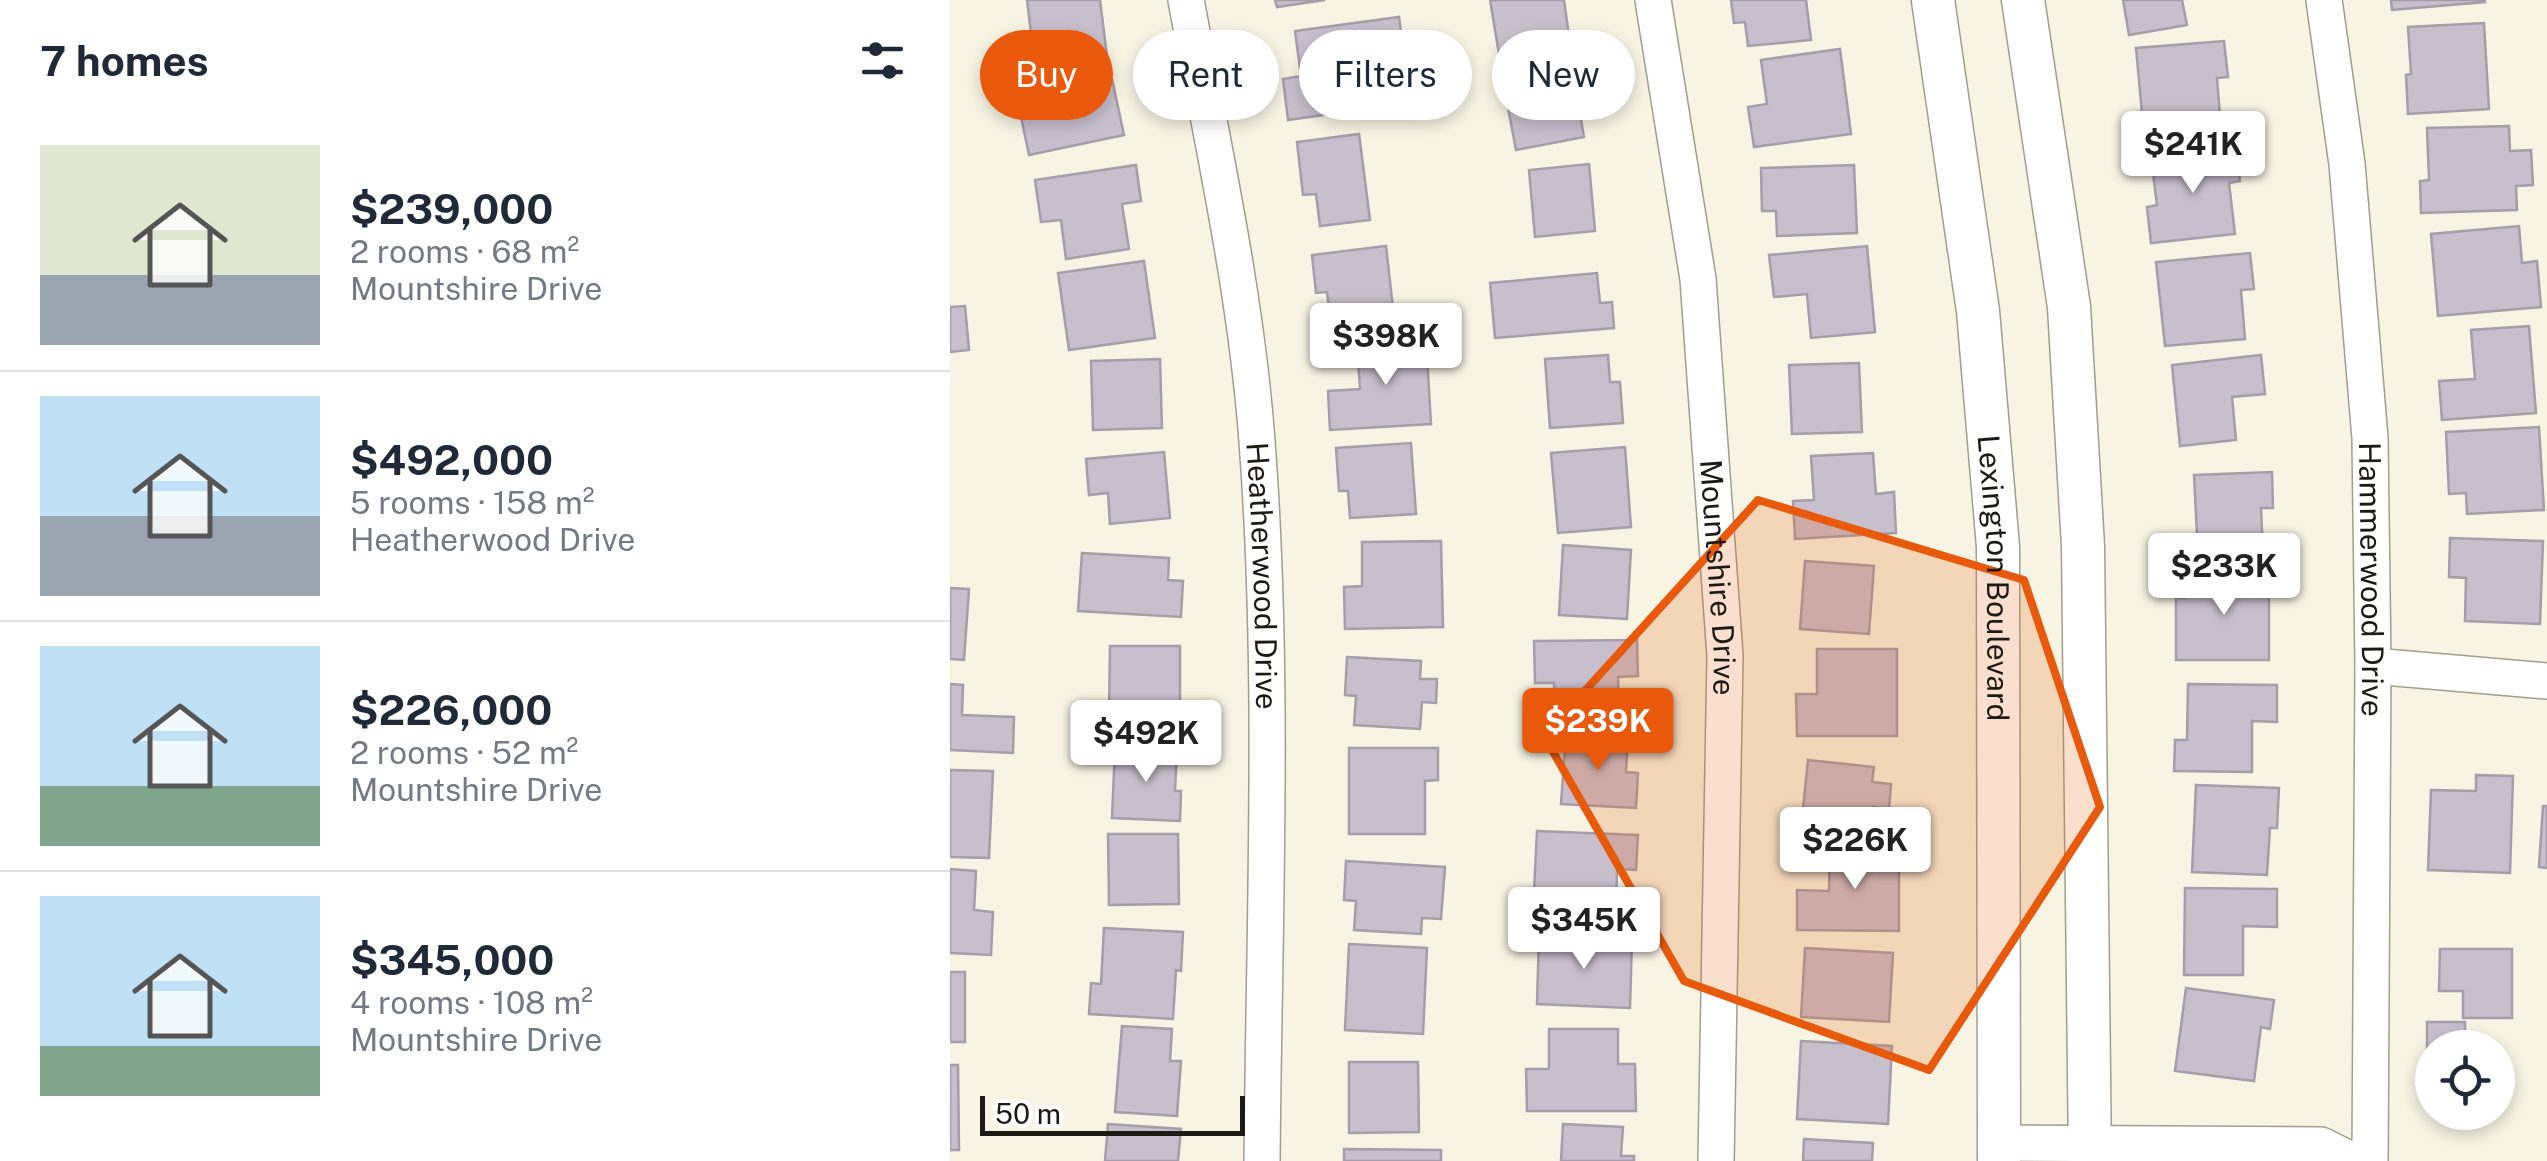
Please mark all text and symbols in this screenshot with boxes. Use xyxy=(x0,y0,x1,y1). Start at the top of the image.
chip: Buy xyxy=(980,30,1113,120)
chip: Rent xyxy=(1133,30,1279,120)
chip: Filters xyxy=(1299,30,1472,120)
chip: New xyxy=(1492,30,1635,120)
icon: filters xyxy=(855,33,910,88)
text: 7 homes xyxy=(40,36,209,85)
pin: $241K xyxy=(2123,111,2263,196)
text: $241K xyxy=(2143,125,2243,162)
text: $239,000 xyxy=(350,184,553,233)
icon: home xyxy=(120,185,240,305)
text: 2 rooms · 68 m² xyxy=(350,233,579,270)
text: Mountshire Drive xyxy=(350,270,602,307)
pin: $398K xyxy=(1316,303,1456,388)
text: $398K xyxy=(1332,317,1440,354)
street label: Lexington Boulevard xyxy=(1971,433,2016,721)
text: $492,000 xyxy=(350,435,553,484)
icon: home xyxy=(120,436,240,556)
street label: Heatherwood Drive xyxy=(1239,441,1285,710)
street label: Hammerwood Drive xyxy=(2352,442,2391,717)
street label: Mountshire Drive xyxy=(1693,458,1743,696)
text: 5 rooms · 158 m² xyxy=(350,484,594,521)
text: Heatherwood Drive xyxy=(350,521,635,558)
pin: $233K xyxy=(2154,533,2294,618)
text: $233K xyxy=(2170,547,2278,584)
text: $226,000 xyxy=(350,685,552,734)
icon: home xyxy=(120,686,240,806)
pin: $239K xyxy=(1528,688,1668,773)
pin: $492K xyxy=(1076,700,1216,785)
text: $239K xyxy=(1544,702,1652,739)
text: $492K xyxy=(1092,714,1200,751)
text: 2 rooms · 52 m² xyxy=(350,734,578,771)
text: Mountshire Drive xyxy=(350,771,602,808)
pin: $226K xyxy=(1785,807,1925,892)
text: $226K xyxy=(1802,821,1908,858)
pin: $345K xyxy=(1514,887,1654,972)
text: $345K xyxy=(1530,901,1638,938)
text: $345,000 xyxy=(350,935,554,984)
icon: home xyxy=(120,936,240,1056)
text: 4 rooms · 108 m² xyxy=(350,984,593,1021)
text: Mountshire Drive xyxy=(350,1021,602,1058)
map controls xyxy=(2415,1030,2515,1130)
button: locate xyxy=(2415,1030,2515,1130)
scale bar xyxy=(980,1091,1245,1136)
text: 50 m xyxy=(995,1097,1061,1130)

